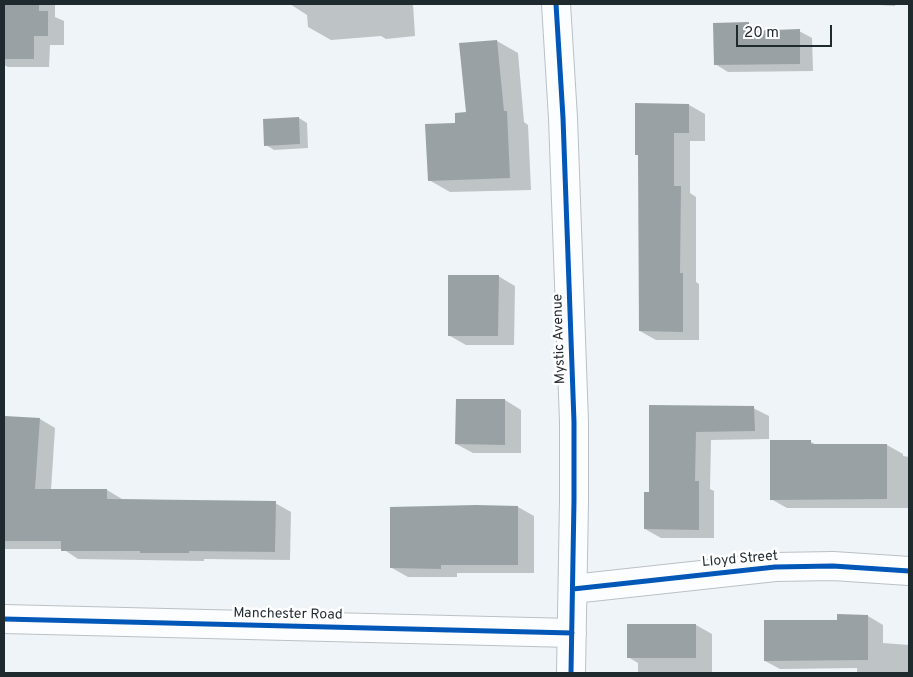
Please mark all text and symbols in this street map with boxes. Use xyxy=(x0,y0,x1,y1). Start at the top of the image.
scale bar xyxy=(738,15,834,47)
text: 20 m xyxy=(744,24,779,43)
street label: Mystic Avenue xyxy=(550,294,570,384)
street label: Lloyd Street xyxy=(701,548,779,572)
street label: Manchester Road xyxy=(233,606,343,624)

